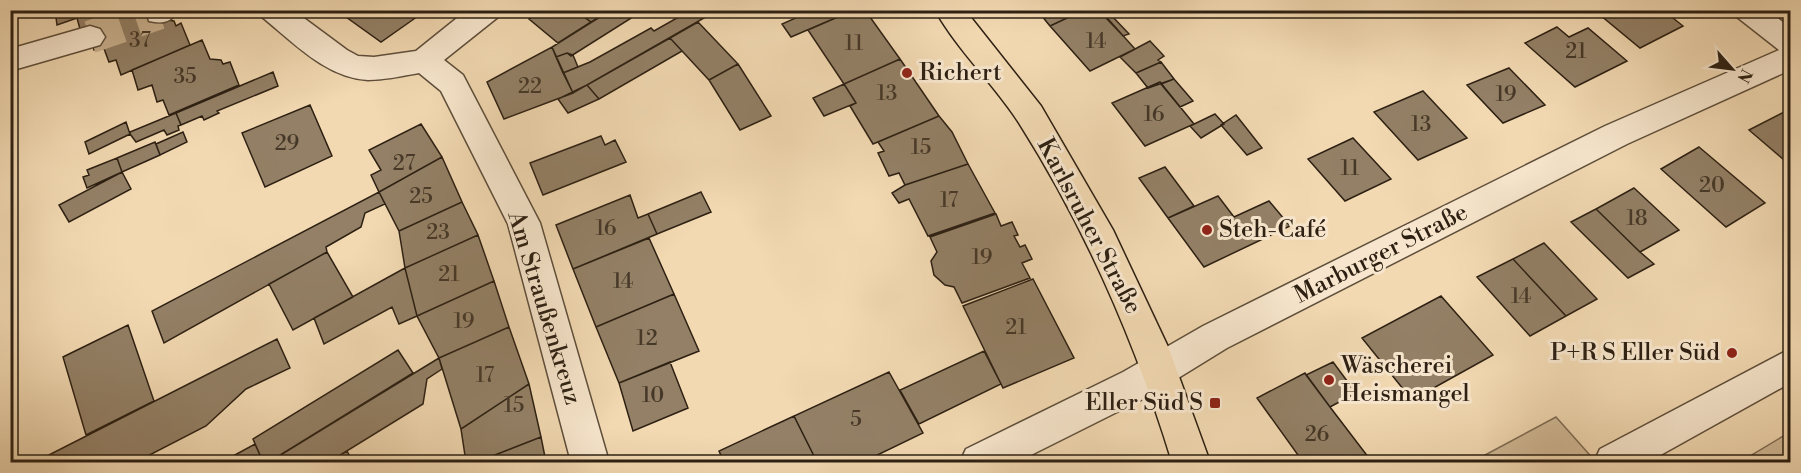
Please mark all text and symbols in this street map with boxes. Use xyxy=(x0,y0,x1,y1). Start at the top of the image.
house number: 37 xyxy=(129,28,151,54)
house number: 14 xyxy=(1086,29,1106,55)
house number: 11 xyxy=(845,31,863,57)
house number: 21 xyxy=(1565,39,1587,65)
north arrow xyxy=(1702,39,1762,99)
place label: Richert xyxy=(919,58,1002,88)
house number: 35 xyxy=(173,64,197,90)
text: N xyxy=(1732,65,1756,86)
marker: Richert xyxy=(900,66,914,80)
house number: 22 xyxy=(518,74,542,100)
house number: 13 xyxy=(877,81,897,107)
house number: 19 xyxy=(1495,82,1517,108)
house number: 16 xyxy=(1143,102,1165,128)
house number: 13 xyxy=(1411,112,1431,138)
house number: 29 xyxy=(275,131,299,157)
street label: Karlsruher Straße xyxy=(1030,133,1148,319)
house number: 15 xyxy=(911,135,931,161)
house number: 27 xyxy=(393,151,416,177)
house number: 11 xyxy=(1341,156,1359,182)
house number: 20 xyxy=(1699,173,1725,199)
house number: 25 xyxy=(409,184,433,210)
house number: 17 xyxy=(940,188,959,214)
street label: Marburger Straße xyxy=(1289,197,1473,311)
house number: 18 xyxy=(1626,206,1648,232)
street label: Am Straußenkreuz xyxy=(500,207,588,408)
place label: Steh-Café xyxy=(1219,215,1326,245)
house number: 16 xyxy=(595,216,617,242)
house number: 23 xyxy=(426,220,450,246)
marker: Steh-Café xyxy=(1200,223,1214,237)
house number: 19 xyxy=(971,245,993,271)
house number: 21 xyxy=(438,262,460,288)
house number: 14 xyxy=(613,269,633,295)
house number: 14 xyxy=(1511,284,1531,310)
house number: 19 xyxy=(453,309,475,335)
house number: 21 xyxy=(1005,315,1027,341)
house number: 12 xyxy=(636,326,658,352)
place label: P+R S Eller Süd xyxy=(1550,338,1720,368)
marker: P+R S Eller Süd xyxy=(1725,346,1739,360)
place label: Wäscherei Heismangel xyxy=(1340,351,1470,409)
house number: 17 xyxy=(476,363,495,389)
marker: Wäscherei Heismangel xyxy=(1322,373,1336,387)
house number: 10 xyxy=(642,383,664,409)
place label: Eller Süd S xyxy=(1085,388,1203,418)
house number: 15 xyxy=(504,393,524,419)
marker: Eller Süd S xyxy=(1208,396,1222,410)
house number: 5 xyxy=(850,407,862,433)
house number: 26 xyxy=(1305,422,1330,448)

